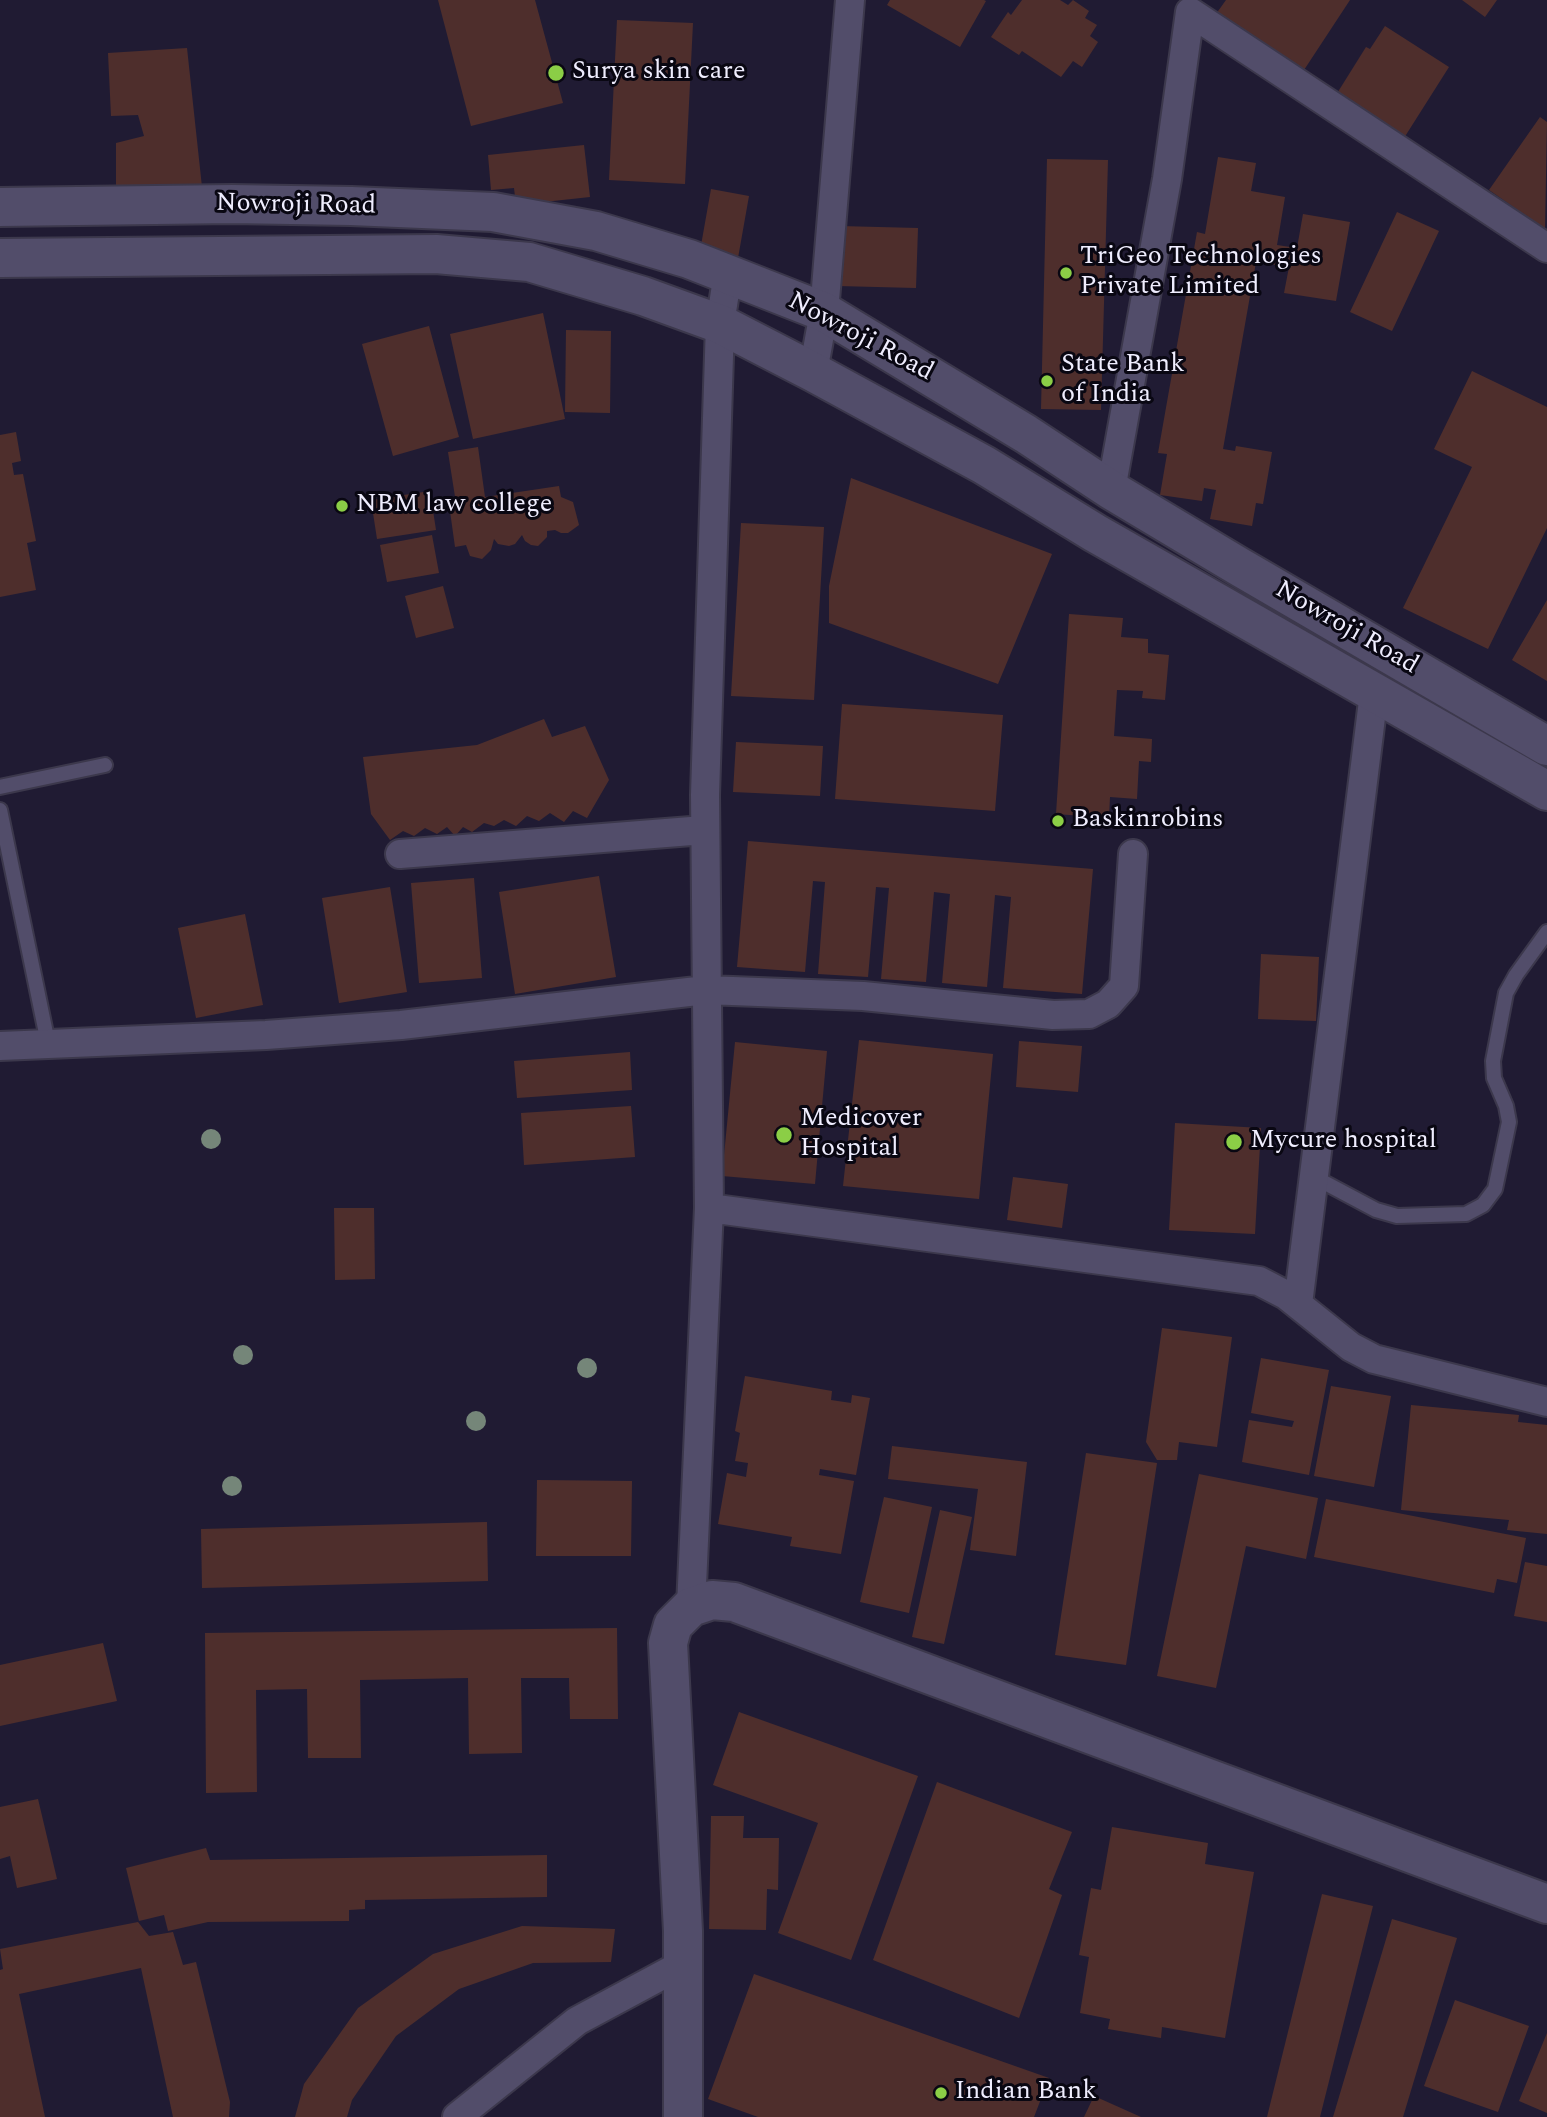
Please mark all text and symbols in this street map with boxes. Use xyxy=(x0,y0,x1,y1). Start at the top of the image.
place label: Surya skin care xyxy=(572,57,745,89)
marker: Surya skin care xyxy=(546,63,566,83)
street label: Nowroji Road xyxy=(216,189,376,223)
place label: TriGeo Technologies Private Limited xyxy=(1080,242,1322,304)
marker: TriGeo Technologies Private Limited xyxy=(1058,265,1074,281)
street label: Nowroji Road xyxy=(782,287,938,389)
place label: State Bank of India xyxy=(1061,350,1185,412)
marker: State Bank of India xyxy=(1039,373,1055,389)
place label: NBM law college xyxy=(356,490,552,522)
marker: NBM law college xyxy=(334,498,350,514)
street label: Nowroji Road xyxy=(1269,575,1423,683)
place label: Baskinrobins xyxy=(1072,805,1224,837)
marker: Baskinrobins xyxy=(1050,813,1066,829)
place label: Medicover Hospital xyxy=(800,1104,922,1166)
marker: Medicover Hospital xyxy=(774,1125,794,1145)
place label: Mycure hospital xyxy=(1250,1126,1437,1158)
marker: Mycure hospital xyxy=(1224,1132,1244,1152)
place label: Indian Bank xyxy=(955,2077,1097,2109)
marker: Indian Bank xyxy=(933,2085,949,2101)

